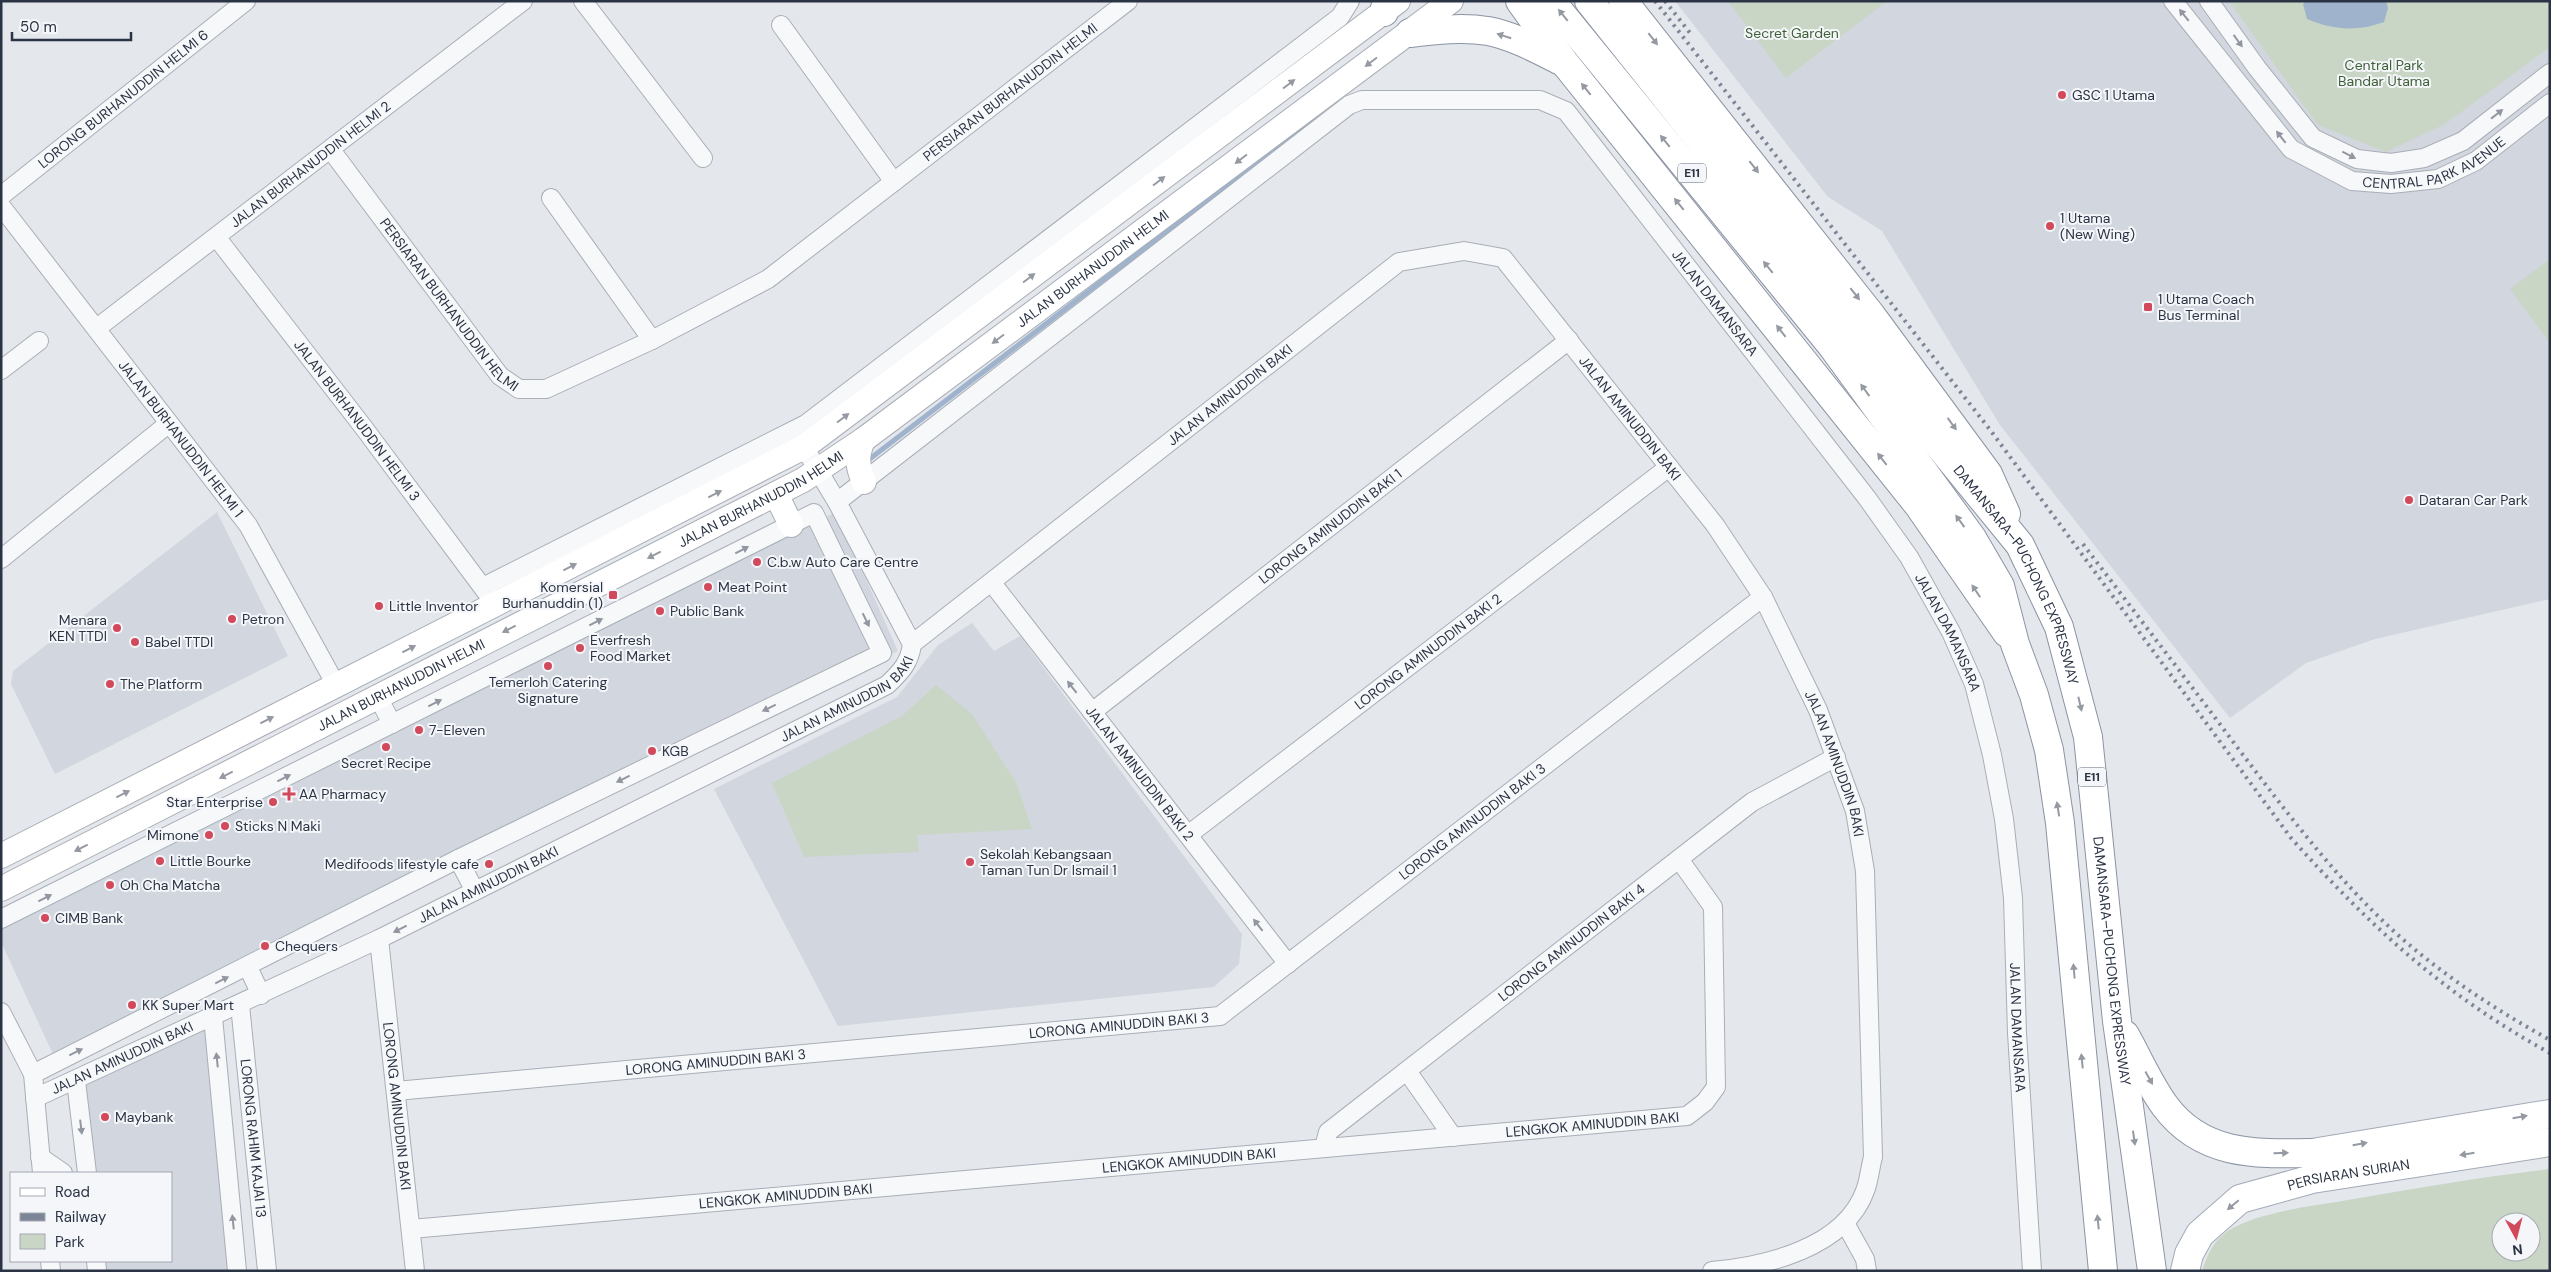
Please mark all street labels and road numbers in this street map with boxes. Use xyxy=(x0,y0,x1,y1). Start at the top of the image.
street label: PERSIARAN BURHANUDDIN HELMI xyxy=(919,19,1101,165)
street label: LORONG BURHANUDDIN HELMI 6 xyxy=(34,26,212,172)
street label: JALAN BURHANUDDIN HELMI 2 xyxy=(227,97,394,231)
street label: CENTRAL PARK AVENUE xyxy=(2362,132,2509,193)
road number: E11 xyxy=(1678,164,1706,182)
street label: JALAN BURHANUDDIN HELMI xyxy=(1013,206,1172,331)
street label: PERSIARAN BURHANUDDIN HELMI xyxy=(376,214,522,395)
street label: JALAN DAMANSARA xyxy=(1668,246,1762,360)
street label: JALAN BURHANUDDIN HELMI 3 xyxy=(290,336,424,504)
street label: JALAN AMINUDDIN BAKI xyxy=(1164,340,1296,449)
street label: JALAN AMINUDDIN BAKI xyxy=(1575,352,1685,484)
street label: JALAN BURHANUDDIN HELMI 1 xyxy=(115,356,247,521)
street label: JALAN BURHANUDDIN HELMI xyxy=(675,447,847,551)
street label: DAMANSARA–PUCHONG EXPRESSWAY xyxy=(1950,461,2083,687)
street label: LORONG AMINUDDIN BAKI 1 xyxy=(1255,465,1405,588)
street label: JALAN DAMANSARA xyxy=(1911,570,1985,693)
street label: LORONG AMINUDDIN BAKI 2 xyxy=(1351,589,1505,714)
street label: JALAN BURHANUDDIN HELMI xyxy=(314,635,488,735)
street label: JALAN AMINUDDIN BAKI xyxy=(777,653,917,746)
street label: JALAN AMINUDDIN BAKI xyxy=(1801,687,1868,838)
street label: JALAN AMINUDDIN BAKI 2 xyxy=(1082,702,1198,844)
street label: LORONG AMINUDDIN BAKI 3 xyxy=(1395,759,1549,884)
road number: E11 xyxy=(2078,768,2106,786)
street label: DAMANSARA–PUCHONG EXPRESSWAY xyxy=(2089,836,2135,1087)
street label: JALAN AMINUDDIN BAKI xyxy=(415,842,561,927)
street label: LORONG AMINUDDIN BAKI 4 xyxy=(1495,880,1649,1005)
street label: JALAN DAMANSARA xyxy=(2006,962,2030,1093)
street label: LORONG AMINUDDIN BAKI 3 xyxy=(1028,1008,1210,1042)
street label: JALAN AMINUDDIN BAKI xyxy=(48,1017,196,1098)
street label: LORONG AMINUDDIN BAKI xyxy=(379,1021,415,1191)
street label: LORONG AMINUDDIN BAKI 3 xyxy=(625,1045,807,1079)
street label: LORONG RAHIM KAJAI 13 xyxy=(237,1058,271,1219)
street label: LENGKOK AMINUDDIN BAKI xyxy=(1505,1108,1680,1141)
street label: LENGKOK AMINUDDIN BAKI xyxy=(1101,1143,1277,1177)
street label: PERSIARAN SURIAN xyxy=(2285,1155,2411,1194)
street label: LENGKOK AMINUDDIN BAKI xyxy=(698,1179,873,1212)

